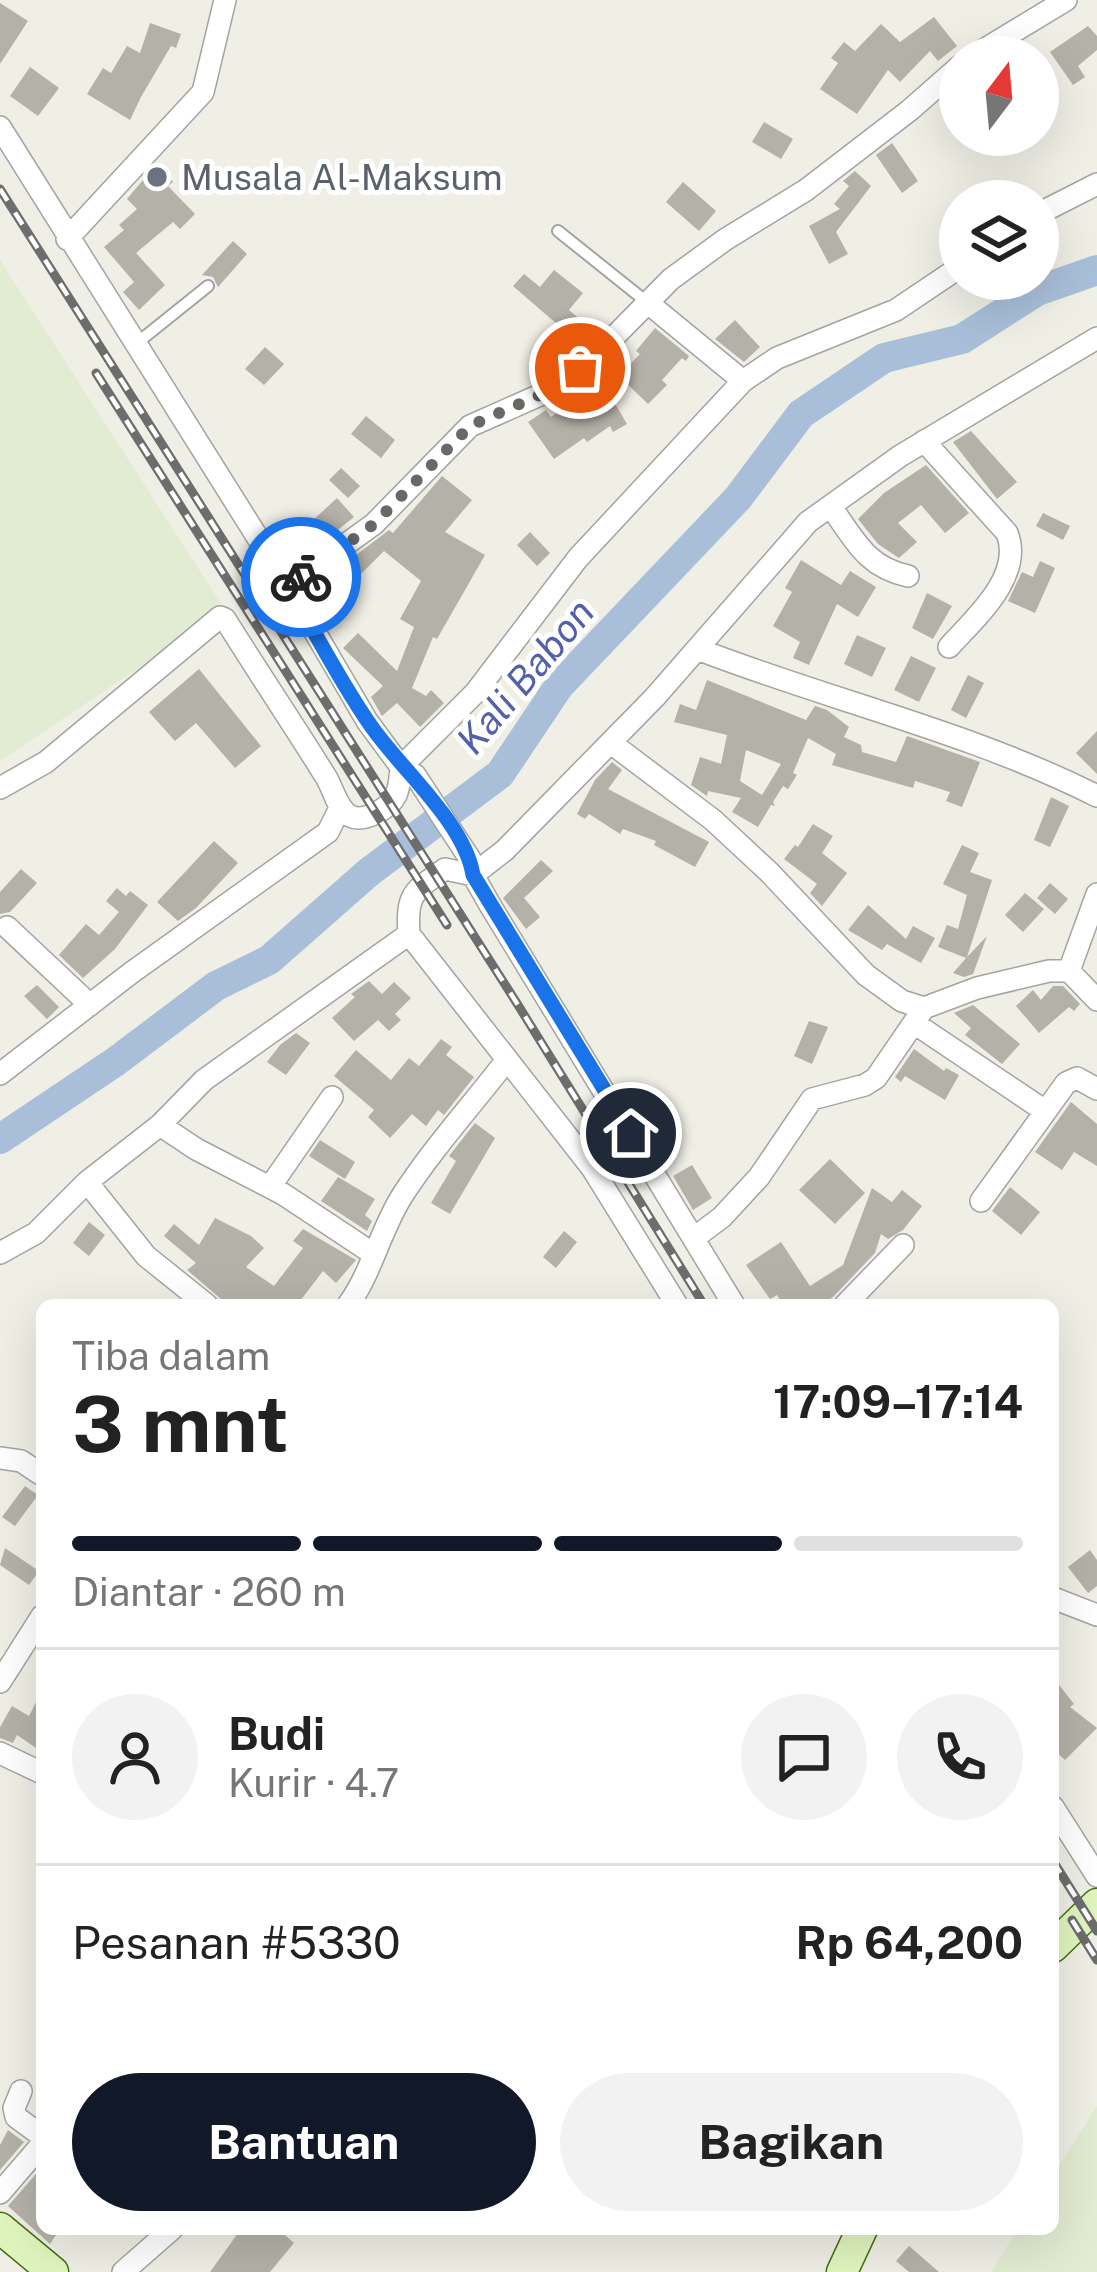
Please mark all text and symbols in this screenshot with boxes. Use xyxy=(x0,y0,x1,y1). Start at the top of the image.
north arrow xyxy=(939,36,1059,156)
map controls xyxy=(939,36,1059,300)
place label: Musala Al-Maksum xyxy=(181,156,503,198)
marker: Musala Al-Maksum xyxy=(144,164,170,190)
button: layers xyxy=(939,180,1059,300)
pin xyxy=(529,317,631,419)
icon: bag xyxy=(547,335,613,401)
courier xyxy=(241,517,361,637)
icon: bike xyxy=(268,544,334,610)
water label: Kali Babon xyxy=(447,589,603,763)
pin xyxy=(580,1082,682,1184)
icon: home xyxy=(598,1100,664,1166)
text: Tiba dalam xyxy=(72,1333,270,1379)
text: 17:09–17:14 xyxy=(773,1375,1023,1428)
text: 3 mnt xyxy=(72,1378,289,1470)
text: Diantar · 260 m xyxy=(72,1569,346,1615)
button: person xyxy=(72,1694,198,1820)
button: chat xyxy=(741,1694,867,1820)
button: phone xyxy=(897,1694,1023,1820)
text: Budi xyxy=(228,1707,325,1760)
text: Kurir · 4.7 xyxy=(228,1760,399,1806)
text: Pesanan #5330 xyxy=(72,1916,401,1969)
text: Rp 64,200 xyxy=(796,1916,1023,1969)
button: Bantuan xyxy=(72,2073,536,2211)
button: Bagikan xyxy=(560,2073,1023,2211)

